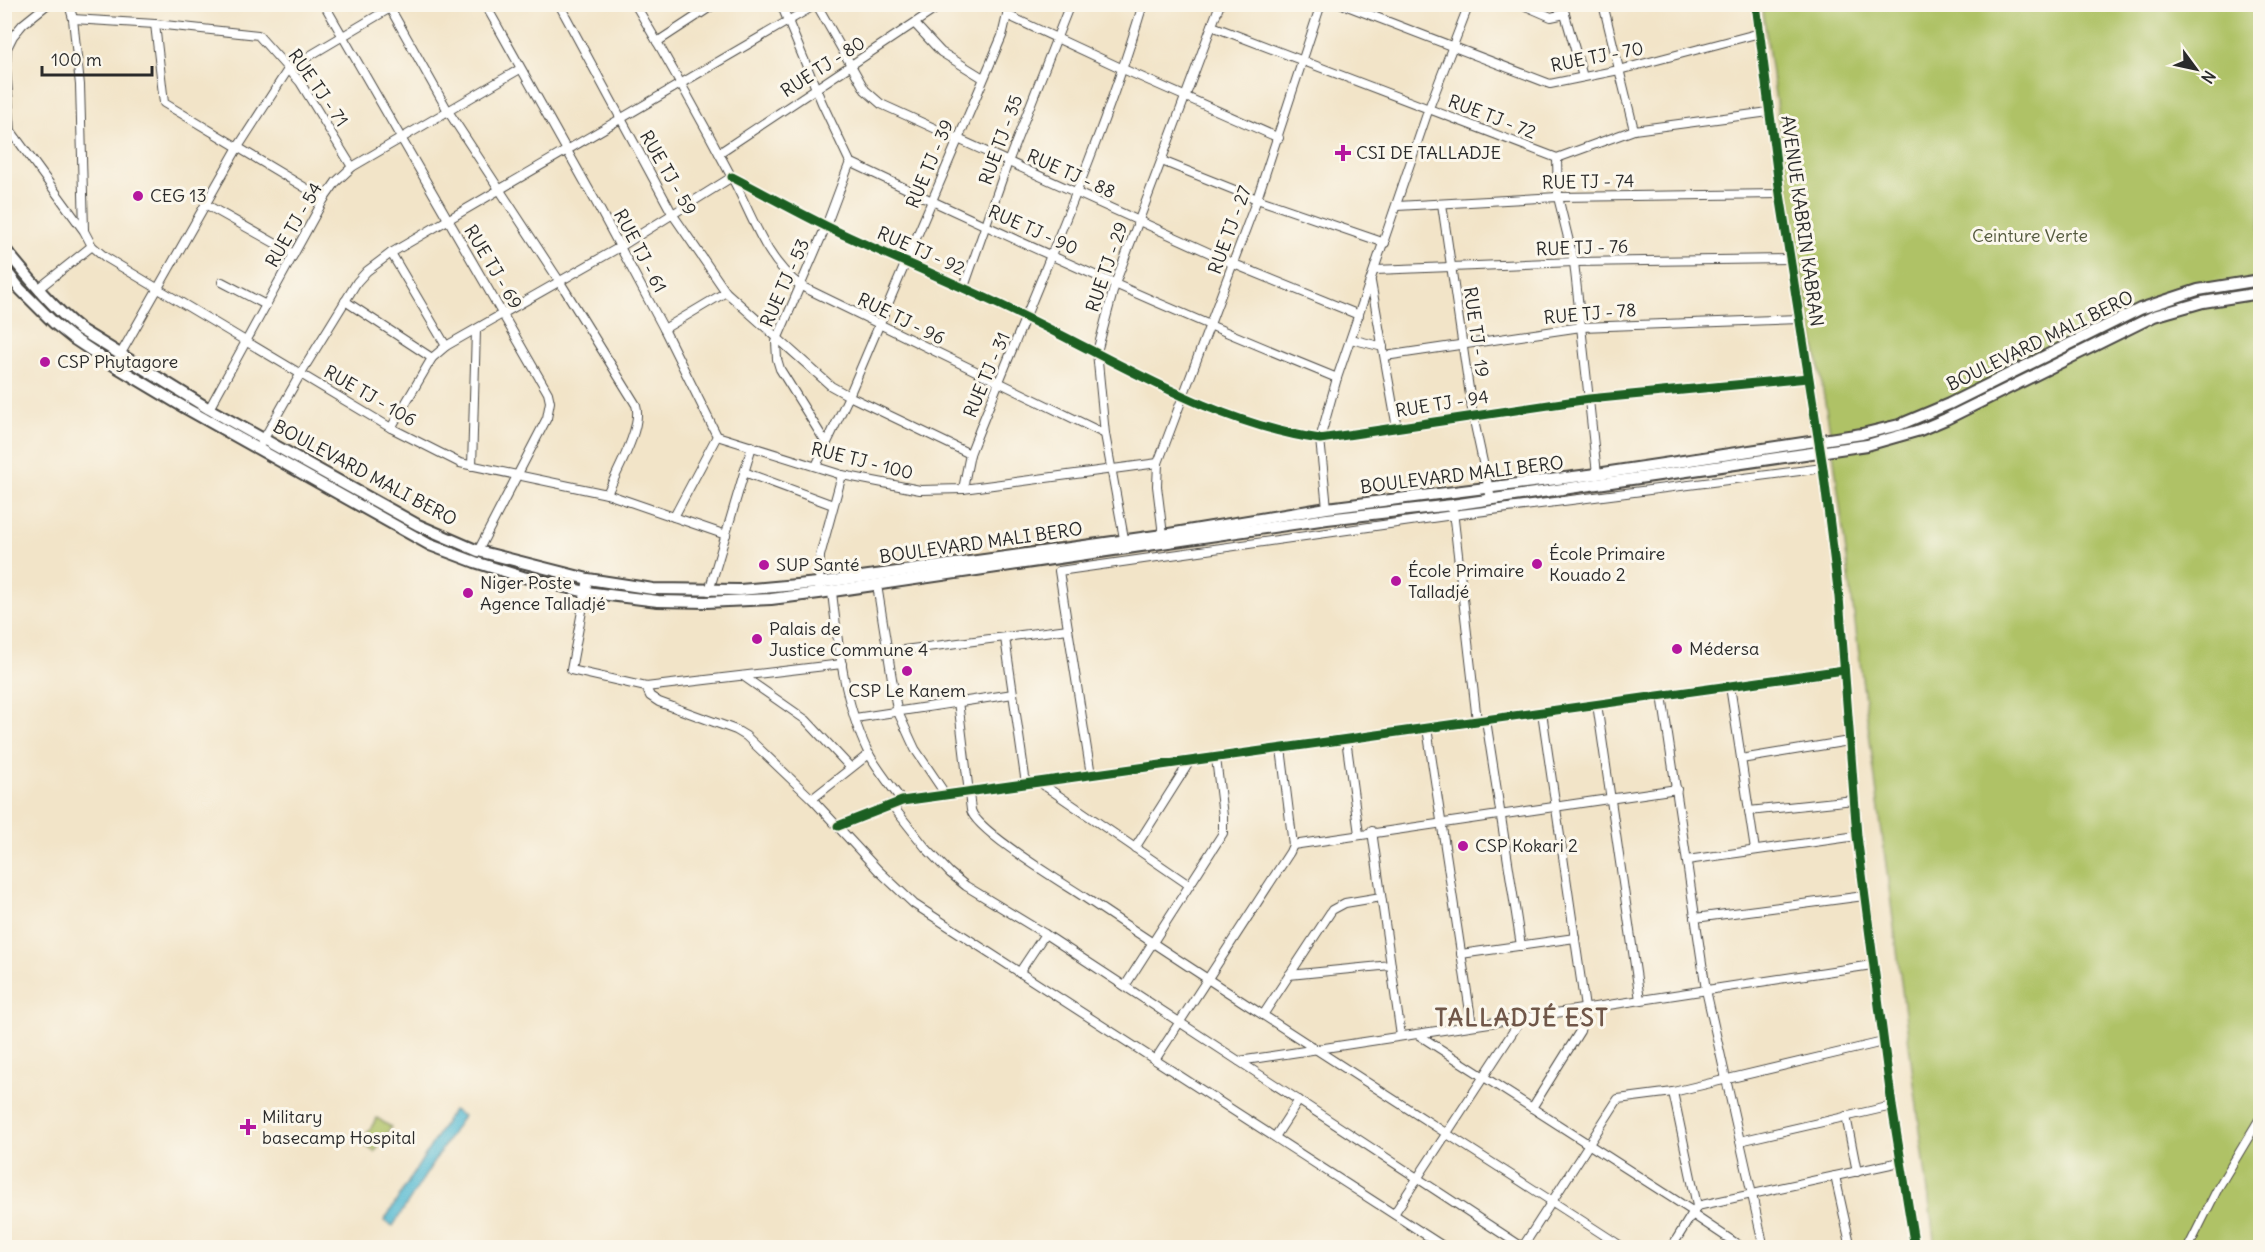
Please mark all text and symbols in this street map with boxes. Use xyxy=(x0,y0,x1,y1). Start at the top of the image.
street label: RUE TJ - 80 xyxy=(776,31,869,102)
street label: RUE TJ - 70 xyxy=(1548,36,1645,77)
scale bar xyxy=(42,39,152,77)
north arrow xyxy=(2166,39,2226,99)
street label: RUE TJ - 71 xyxy=(283,44,353,131)
text: 100 m xyxy=(51,48,102,71)
text: N xyxy=(2197,67,2220,87)
street label: RUE TJ - 72 xyxy=(1445,89,1539,144)
street label: RUE TJ - 35 xyxy=(974,92,1027,188)
street label: AVENUE KABRIN KABRAN xyxy=(1776,114,1829,328)
street label: RUE TJ - 39 xyxy=(901,116,959,212)
street label: RUE TJ - 59 xyxy=(635,126,702,219)
place label: CSI DE TALLADJE xyxy=(1356,141,1501,164)
street label: RUE TJ - 88 xyxy=(1023,144,1119,203)
marker: CSI DE TALLADJE xyxy=(1334,144,1352,162)
street label: RUE TJ - 74 xyxy=(1542,169,1634,194)
street label: RUE TJ - 54 xyxy=(260,178,327,271)
street label: RUE TJ - 27 xyxy=(1203,182,1256,277)
place label: CEG 13 xyxy=(150,184,207,207)
marker: CEG 13 xyxy=(131,189,145,203)
street label: RUE TJ - 90 xyxy=(985,200,1082,260)
street label: RUE TJ - 61 xyxy=(609,205,672,296)
street label: RUE TJ - 29 xyxy=(1080,219,1133,315)
street label: RUE TJ - 69 xyxy=(459,220,528,313)
street label: RUE TJ - 92 xyxy=(874,221,969,280)
park label: Ceinture Verte xyxy=(1972,224,2088,247)
street label: RUE TJ - 76 xyxy=(1535,234,1629,261)
street label: RUE TJ - 53 xyxy=(755,235,814,330)
street label: RUE TJ - 19 xyxy=(1459,285,1494,379)
street label: BOULEVARD MALI BERO xyxy=(1943,285,2137,396)
street label: RUE TJ - 96 xyxy=(854,288,949,350)
street label: RUE TJ - 78 xyxy=(1543,298,1637,329)
street label: RUE TJ - 31 xyxy=(958,329,1015,421)
place label: CSP Phytagore xyxy=(57,350,178,373)
marker: CSP Phytagore xyxy=(38,355,52,369)
street label: RUE TJ - 106 xyxy=(320,360,421,431)
street label: RUE TJ - 94 xyxy=(1394,385,1490,422)
street label: BOULEVARD MALI BERO xyxy=(269,414,461,531)
street label: RUE TJ - 100 xyxy=(809,437,916,484)
street label: BOULEVARD MALI BERO xyxy=(1359,451,1565,498)
street label: BOULEVARD MALI BERO xyxy=(878,517,1084,568)
place label: École Primaire Kouado 2 xyxy=(1549,542,1665,586)
place label: SUP Santé xyxy=(776,553,860,576)
marker: École Primaire Kouado 2 xyxy=(1530,557,1544,571)
marker: SUP Santé xyxy=(757,558,771,572)
place label: École Primaire Talladjé xyxy=(1408,559,1524,603)
place label: Niger Poste Agence Talladjé xyxy=(480,571,606,615)
marker: École Primaire Talladjé xyxy=(1389,574,1403,588)
marker: Niger Poste Agence Talladjé xyxy=(461,586,475,600)
place label: Palais de Justice Commune 4 xyxy=(769,617,928,661)
marker: Palais de Justice Commune 4 xyxy=(750,632,764,646)
place label: Médersa xyxy=(1689,637,1759,660)
marker: Médersa xyxy=(1670,642,1684,656)
marker: CSP Le Kanem xyxy=(900,664,914,678)
place label: CSP Le Kanem xyxy=(848,679,966,702)
place label: CSP Kokari 2 xyxy=(1475,834,1578,857)
marker: CSP Kokari 2 xyxy=(1456,839,1470,853)
district label: TALLADJÉ EST xyxy=(1435,1002,1609,1032)
place label: Military basecamp Hospital xyxy=(262,1105,416,1149)
marker: Military basecamp Hospital xyxy=(239,1118,257,1136)

